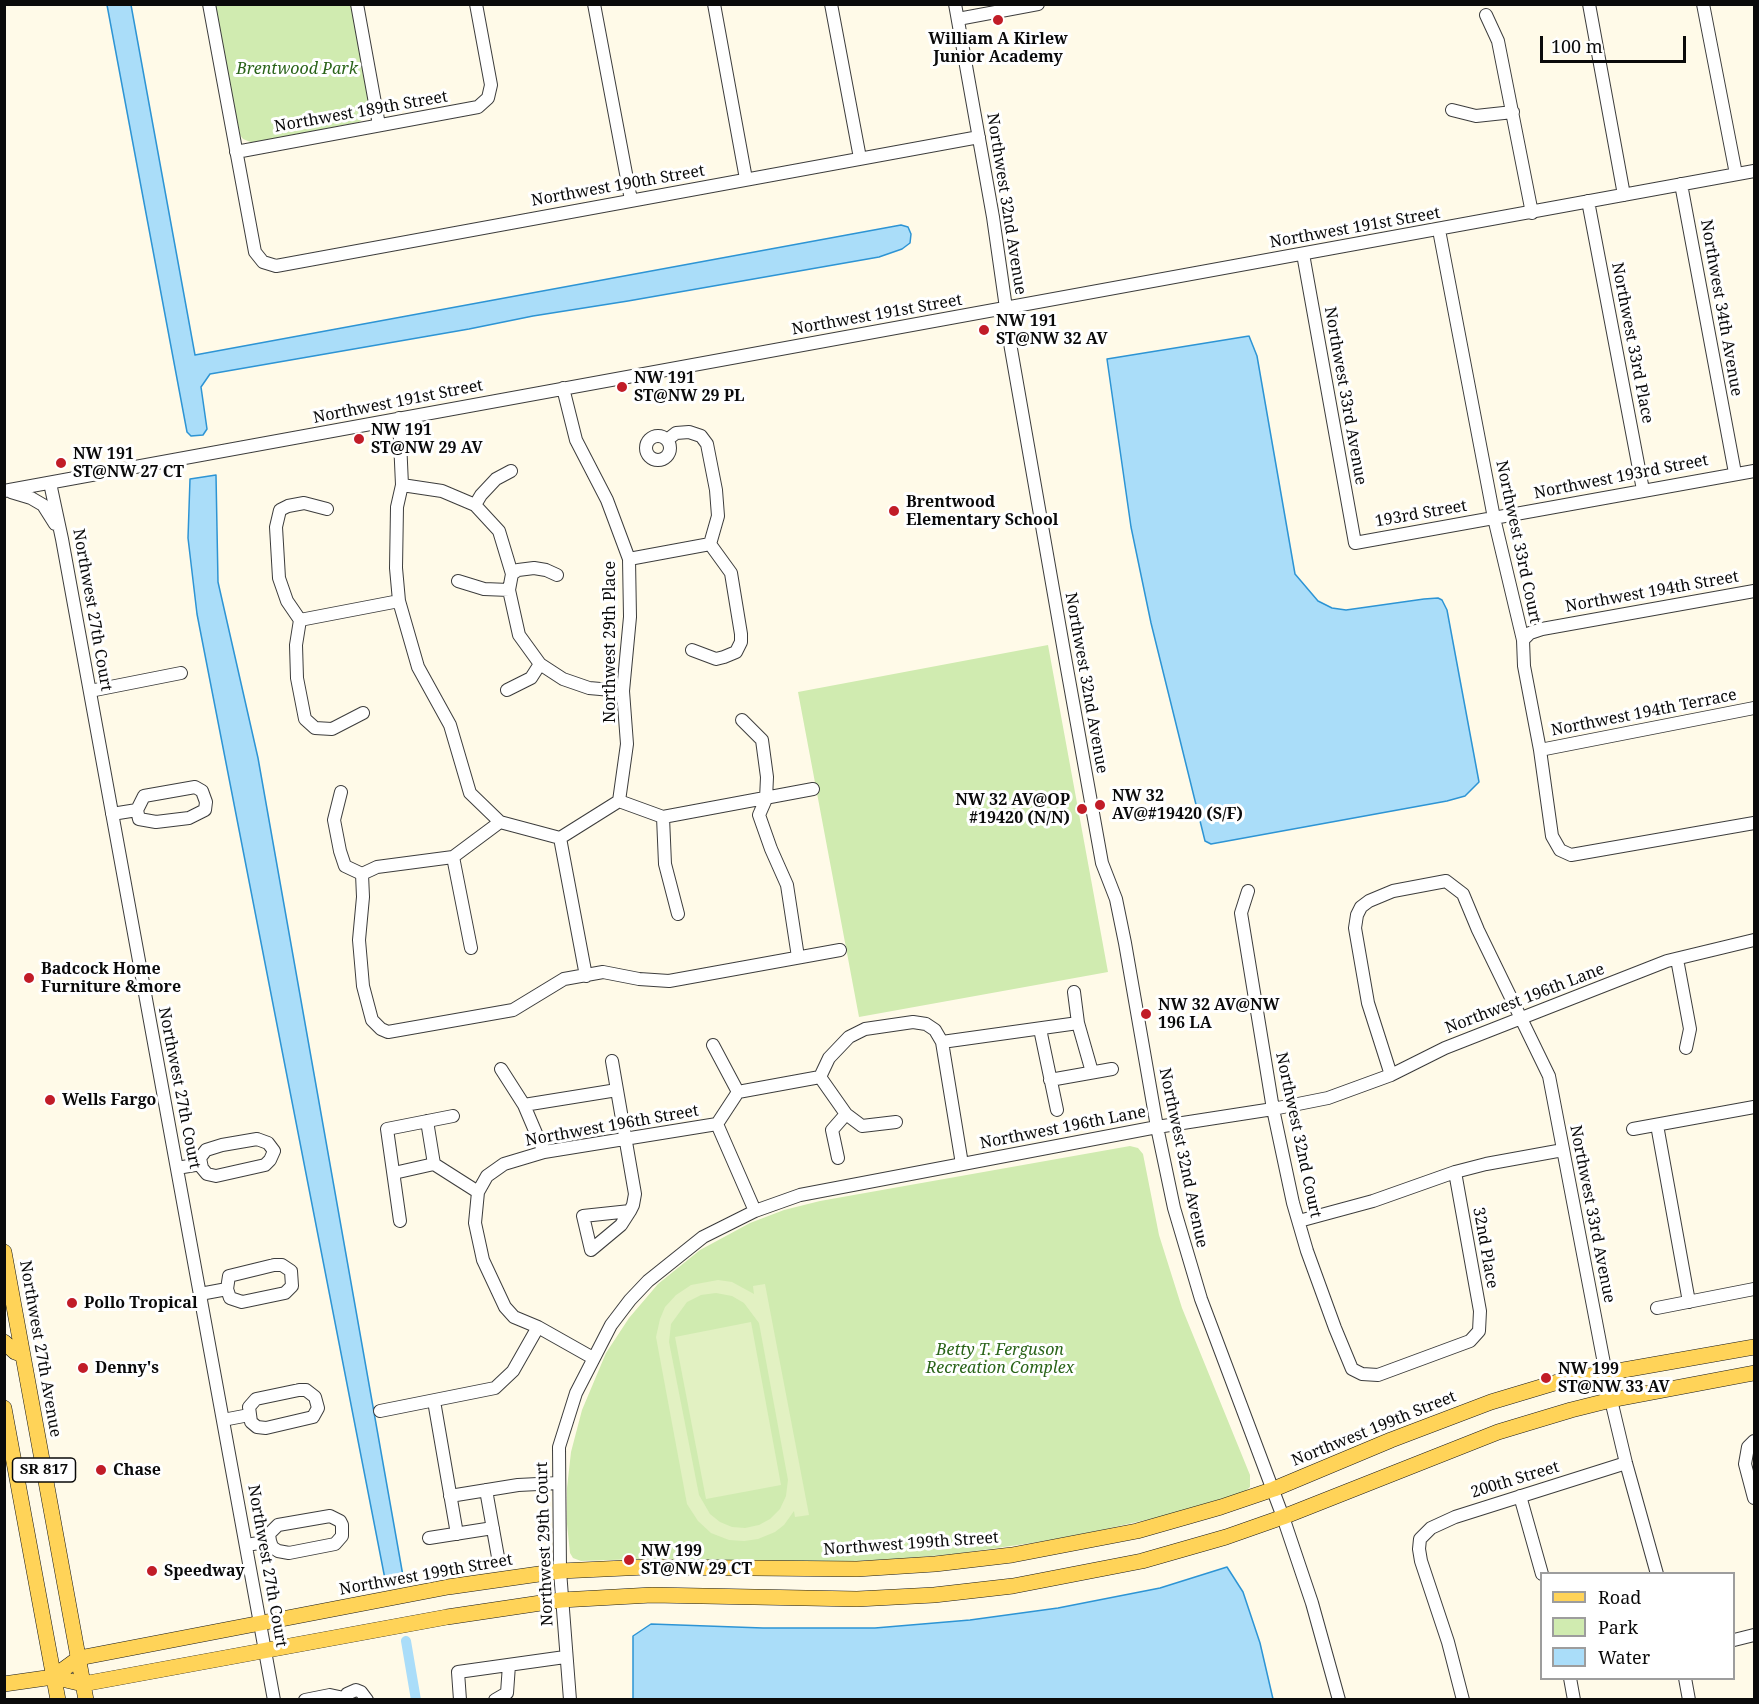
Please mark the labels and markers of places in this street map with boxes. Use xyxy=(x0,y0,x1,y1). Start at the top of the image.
marker: William A Kirlew Junior Academy xyxy=(991,13,1005,27)
place label: William A Kirlew Junior Academy xyxy=(928,29,1068,67)
place label: NW 191 ST@NW 32 AV xyxy=(996,311,1108,349)
marker: NW 191 ST@NW 32 AV xyxy=(977,323,991,337)
place label: NW 191 ST@NW 29 PL xyxy=(634,368,744,406)
marker: NW 191 ST@NW 29 PL xyxy=(615,380,629,394)
place label: NW 191 ST@NW 29 AV xyxy=(371,420,483,458)
marker: NW 191 ST@NW 29 AV xyxy=(352,432,366,446)
place label: NW 191 ST@NW 27 CT xyxy=(73,444,184,482)
marker: NW 191 ST@NW 27 CT xyxy=(54,456,68,470)
place label: Brentwood Elementary School xyxy=(906,492,1058,530)
marker: Brentwood Elementary School xyxy=(887,504,901,518)
place label: NW 32 AV@#19420 (S/F) xyxy=(1112,786,1243,824)
place label: NW 32 AV@OP #19420 (N/N) xyxy=(955,790,1070,828)
marker: NW 32 AV@#19420 (S/F) xyxy=(1093,798,1107,812)
marker: NW 32 AV@OP #19420 (N/N) xyxy=(1075,802,1089,816)
place label: Badcock Home Furniture &more xyxy=(41,959,181,997)
marker: Badcock Home Furniture &more xyxy=(22,971,36,985)
place label: NW 32 AV@NW 196 LA xyxy=(1158,995,1280,1033)
marker: NW 32 AV@NW 196 LA xyxy=(1139,1007,1153,1021)
place label: Wells Fargo xyxy=(62,1090,156,1110)
marker: Wells Fargo xyxy=(43,1093,57,1107)
place label: Pollo Tropical xyxy=(84,1293,198,1313)
marker: Pollo Tropical xyxy=(65,1296,79,1310)
place label: Denny's xyxy=(95,1358,159,1378)
place label: NW 199 ST@NW 33 AV xyxy=(1558,1359,1670,1397)
marker: Denny's xyxy=(76,1361,90,1375)
marker: NW 199 ST@NW 33 AV xyxy=(1539,1371,1553,1385)
place label: Chase xyxy=(113,1460,161,1480)
marker: Chase xyxy=(94,1463,108,1477)
place label: NW 199 ST@NW 29 CT xyxy=(641,1541,752,1579)
marker: NW 199 ST@NW 29 CT xyxy=(622,1553,636,1567)
place label: Speedway xyxy=(164,1561,245,1581)
marker: Speedway xyxy=(145,1564,159,1578)

